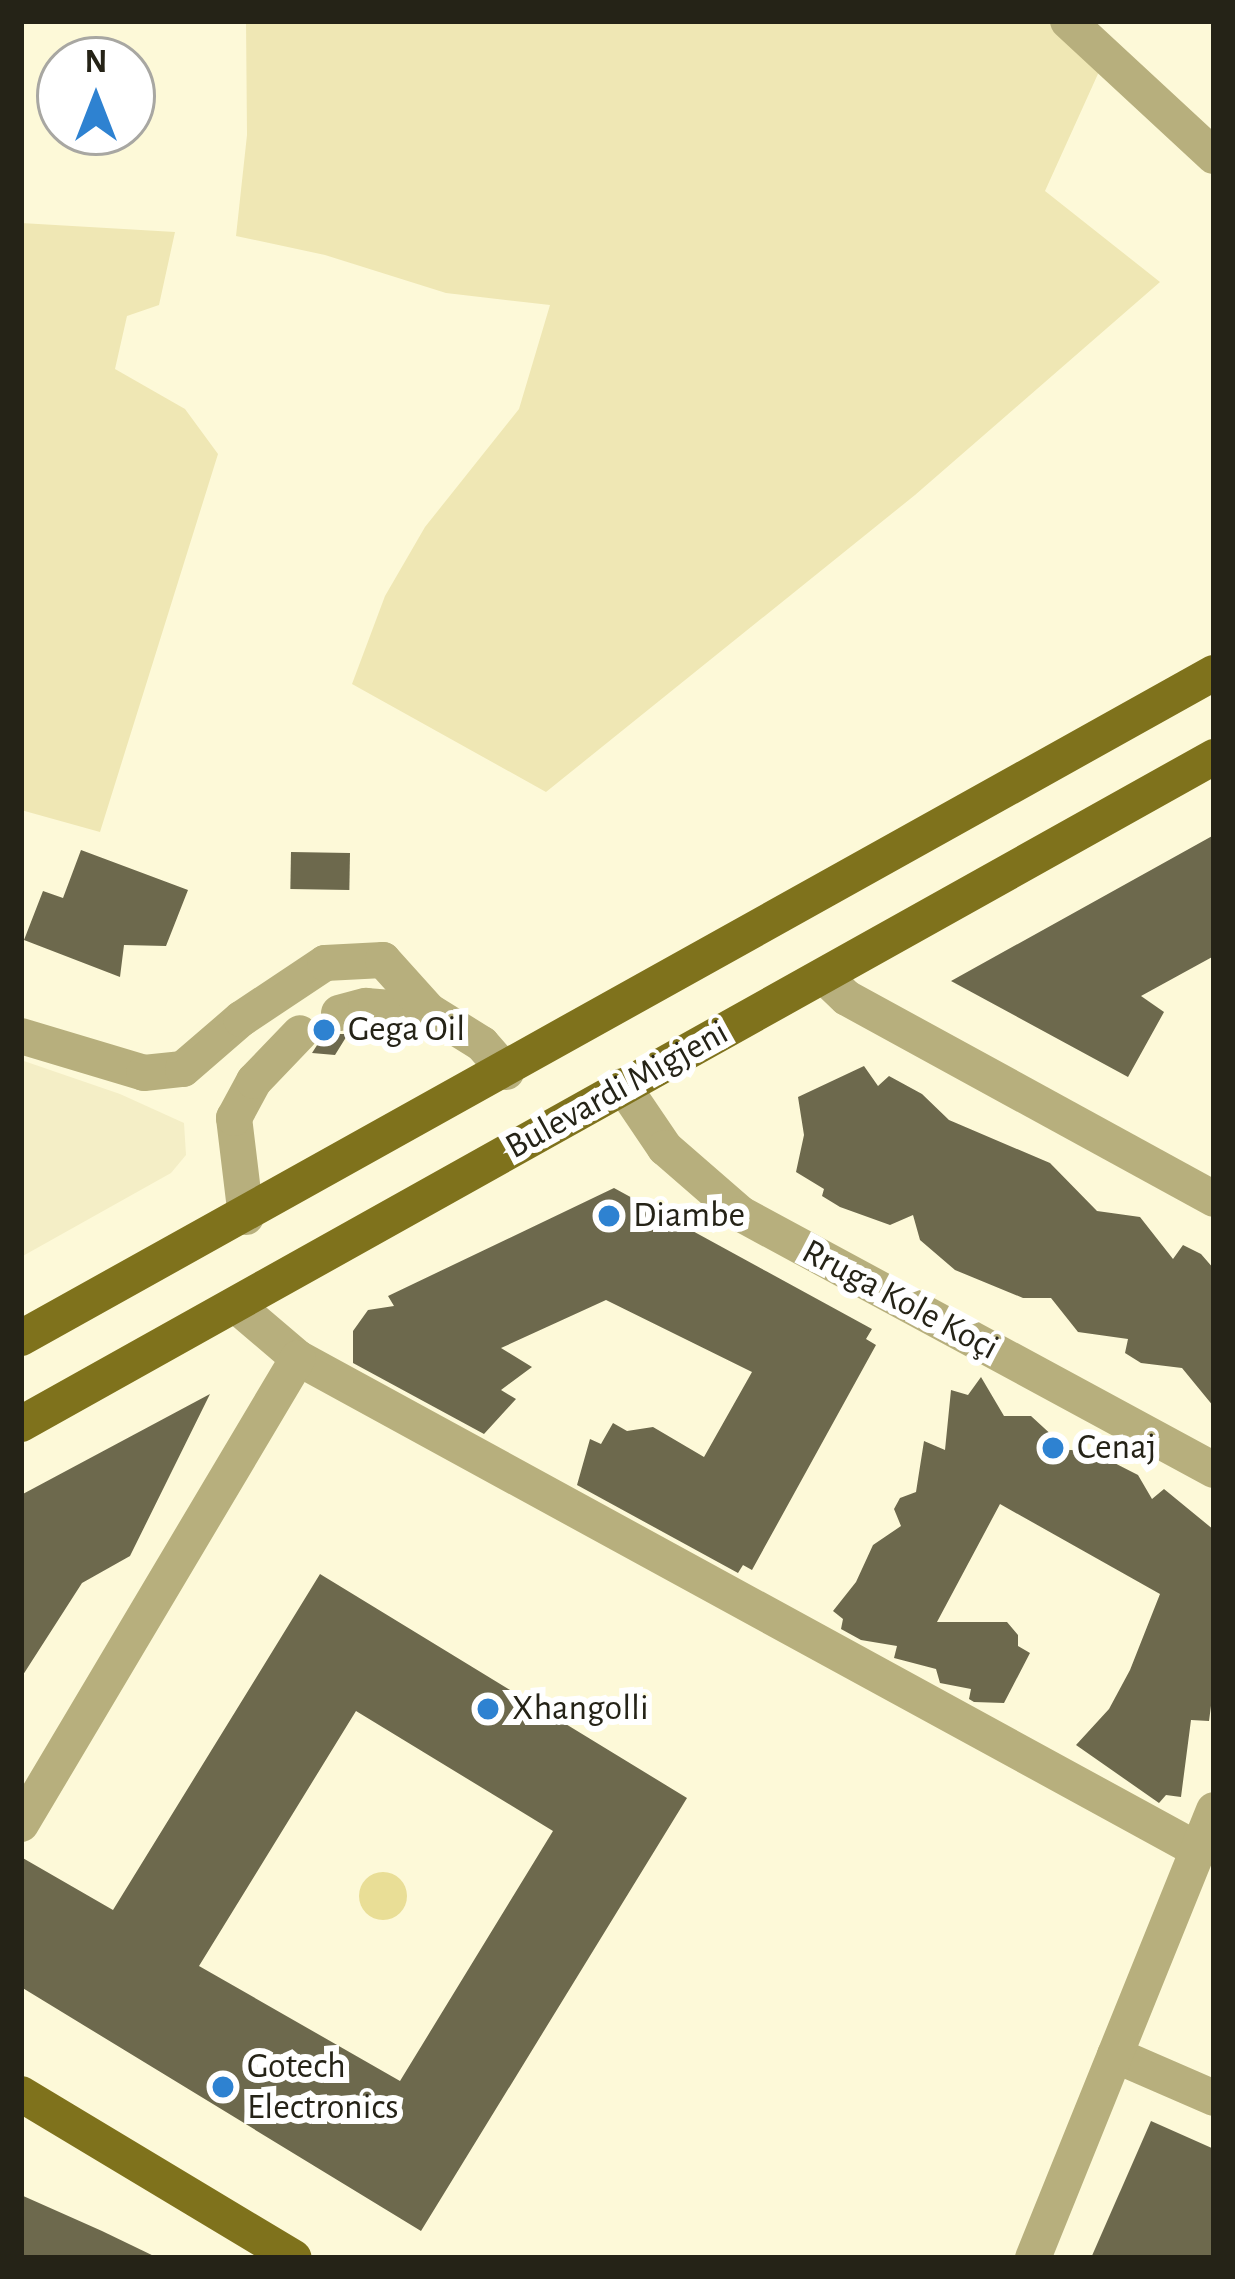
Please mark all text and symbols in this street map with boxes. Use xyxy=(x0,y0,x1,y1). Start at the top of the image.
north arrow xyxy=(36,36,156,156)
text: N xyxy=(85,46,107,79)
place label: Gega Oil xyxy=(348,1008,465,1052)
street label: Bulevardi Migjeni xyxy=(498,1011,736,1169)
marker: Gega Oil xyxy=(311,1017,337,1043)
place label: Diambe xyxy=(633,1194,745,1238)
marker: Diambe xyxy=(596,1203,622,1229)
street label: Rruga Kole Koçi xyxy=(794,1230,1006,1370)
place label: Cenaj xyxy=(1077,1426,1156,1470)
marker: Cenaj xyxy=(1040,1435,1066,1461)
place label: Xhangolli xyxy=(512,1687,649,1731)
marker: Xhangolli xyxy=(475,1696,501,1722)
place label: Gotech Electronics xyxy=(247,2044,399,2129)
marker: Gotech Electronics xyxy=(210,2074,236,2100)

